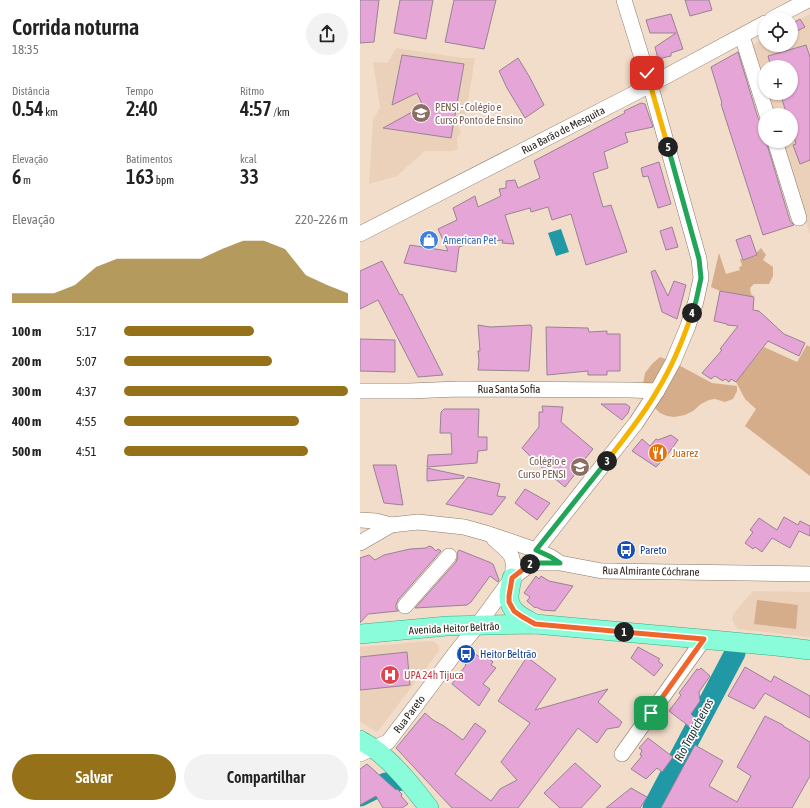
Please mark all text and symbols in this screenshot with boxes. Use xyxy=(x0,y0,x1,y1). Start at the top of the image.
map controls xyxy=(758,12,798,148)
button: locate xyxy=(758,12,798,52)
button: share xyxy=(306,13,348,55)
text: Corrida noturna xyxy=(12,14,139,40)
text: 18:35 xyxy=(12,42,39,57)
pin xyxy=(630,56,664,90)
button: + xyxy=(758,60,798,100)
icon: check xyxy=(636,62,658,84)
text: Distância xyxy=(12,85,50,97)
text: Tempo xyxy=(126,85,153,97)
text: Ritmo xyxy=(240,85,264,97)
text: 0.54 xyxy=(12,97,44,120)
text: 2:40 xyxy=(126,97,158,120)
text: 4:57 xyxy=(240,97,272,120)
place label: PENSI - Colégio e Curso Ponto de Ensino xyxy=(435,101,523,126)
school or university icon: PENSI - Colégio e Curso Ponto de Ensino xyxy=(410,102,432,124)
street label: Rua Barão de Mesquita xyxy=(519,104,607,156)
text: km xyxy=(44,106,58,118)
text: /km xyxy=(272,106,290,118)
button: − xyxy=(758,108,798,148)
pin: 5 xyxy=(658,137,678,157)
text: 5 xyxy=(665,141,671,153)
text: Elevação xyxy=(12,153,48,165)
text: Batimentos xyxy=(126,153,172,165)
text: kcal xyxy=(240,153,257,165)
text: 6 xyxy=(12,165,21,188)
text: 163 xyxy=(126,165,154,188)
text: 33 xyxy=(240,165,259,188)
text: m xyxy=(21,174,31,186)
text: bpm xyxy=(154,174,174,186)
text: Elevação xyxy=(12,212,55,227)
text: 220–226 m xyxy=(295,212,348,227)
shop icon: American Pet xyxy=(418,229,440,251)
place label: American Pet xyxy=(443,234,497,246)
pin: 4 xyxy=(682,303,702,323)
text: 4 xyxy=(689,307,695,319)
text: 100 m xyxy=(12,324,41,339)
text: 5:17 xyxy=(76,324,97,339)
text: 200 m xyxy=(12,354,41,369)
text: 5:07 xyxy=(76,354,97,369)
street label: Rua Santa Sofia xyxy=(478,383,540,395)
text: 300 m xyxy=(12,384,41,399)
text: 4:37 xyxy=(76,384,97,399)
text: 400 m xyxy=(12,414,41,429)
text: 4:55 xyxy=(76,414,97,429)
restaurant icon: Juarez xyxy=(647,442,669,464)
text: 500 m xyxy=(12,444,41,459)
text: 4:51 xyxy=(76,444,97,459)
place label: Juarez xyxy=(672,447,698,459)
pin: 3 xyxy=(597,451,617,471)
place label: Colégio e Curso PENSI xyxy=(518,455,566,480)
text: 3 xyxy=(604,455,610,467)
school or university icon: Colégio e Curso PENSI xyxy=(569,456,591,478)
bus stop icon: Pareto xyxy=(615,539,637,561)
place label: Pareto xyxy=(640,544,667,556)
pin: 2 xyxy=(520,554,540,574)
text: 2 xyxy=(527,558,533,570)
street label: Rua Almirante Cóchrane xyxy=(602,564,700,578)
street label: Avenida Heitor Beltrão xyxy=(408,620,500,636)
pin: 1 xyxy=(614,622,634,642)
text: 1 xyxy=(621,626,627,638)
bus stop icon: Heitor Beltrão xyxy=(455,643,477,665)
place label: Heitor Beltrão xyxy=(480,648,537,660)
hospital icon: UPA 24h Tijuca xyxy=(379,664,401,686)
place label: UPA 24h Tijuca xyxy=(404,669,464,681)
street label: Rua Pareto xyxy=(391,693,427,735)
pin xyxy=(634,696,668,730)
water label: Rio Trapicheiros xyxy=(672,696,716,764)
icon: arrive xyxy=(640,702,662,724)
button: Salvar xyxy=(12,754,176,800)
button: Compartilhar xyxy=(184,754,348,800)

